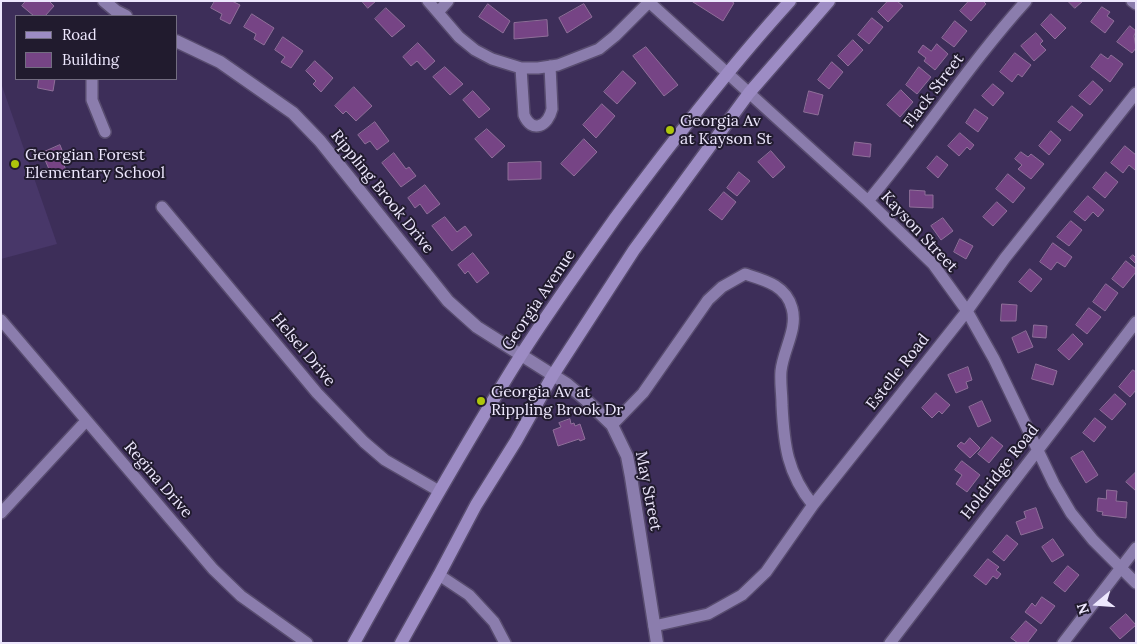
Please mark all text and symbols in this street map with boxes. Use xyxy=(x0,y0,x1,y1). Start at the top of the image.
legend xyxy=(15,15,178,80)
text: Road xyxy=(62,25,97,44)
text: Building xyxy=(62,50,119,69)
street label: Flack Street xyxy=(900,50,968,132)
place label: Georgia Av at Kayson St xyxy=(680,111,772,149)
marker: Georgia Av at Kayson St xyxy=(664,124,676,136)
street label: Rippling Brook Drive xyxy=(326,126,438,258)
place label: Georgian Forest Elementary School xyxy=(25,145,165,183)
marker: Georgian Forest Elementary School xyxy=(9,158,21,170)
street label: Kayson Street xyxy=(877,188,961,276)
street label: Georgia Avenue xyxy=(498,246,580,354)
street label: Helsel Drive xyxy=(267,309,339,391)
street label: Estelle Road xyxy=(862,330,934,414)
place label: Georgia Av at Rippling Brook Dr xyxy=(491,382,623,420)
marker: Georgia Av at Rippling Brook Dr xyxy=(475,395,487,407)
street label: Holdridge Road xyxy=(957,421,1043,523)
street label: Regina Drive xyxy=(120,438,196,522)
street label: May Street xyxy=(631,450,665,532)
north arrow xyxy=(1072,579,1122,629)
text: N xyxy=(1073,601,1093,617)

